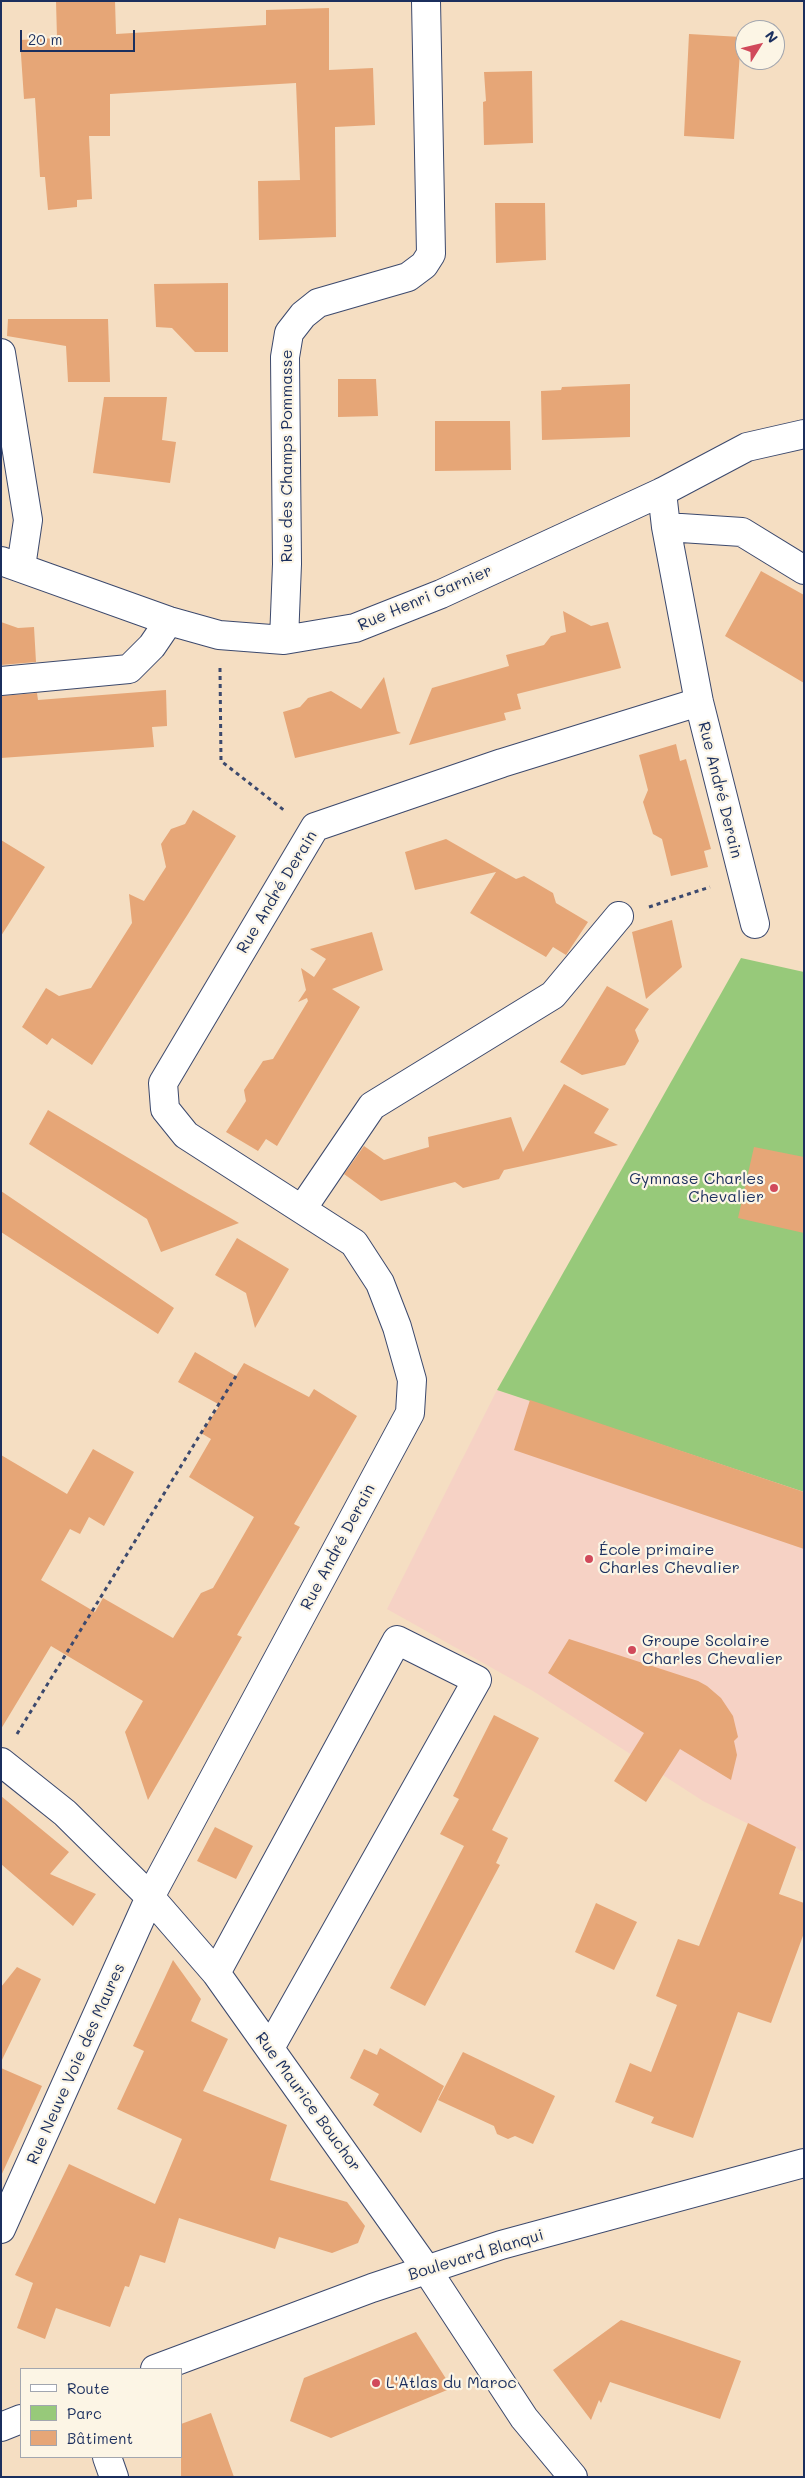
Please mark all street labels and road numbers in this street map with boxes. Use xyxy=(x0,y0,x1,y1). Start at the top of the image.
street label: Rue des Champs Pommasse xyxy=(277,349,297,563)
street label: Rue Henri Garnier xyxy=(355,561,495,635)
street label: Rue André Derain xyxy=(694,720,746,860)
street label: Rue André Derain xyxy=(233,827,321,957)
street label: Rue André Derain xyxy=(297,1481,379,1613)
street label: Rue Neuve Voie des Maures xyxy=(23,1961,129,2167)
street label: Rue Maurice Bouchor xyxy=(251,2029,365,2175)
street label: Boulevard Blanqui xyxy=(406,2225,546,2285)

